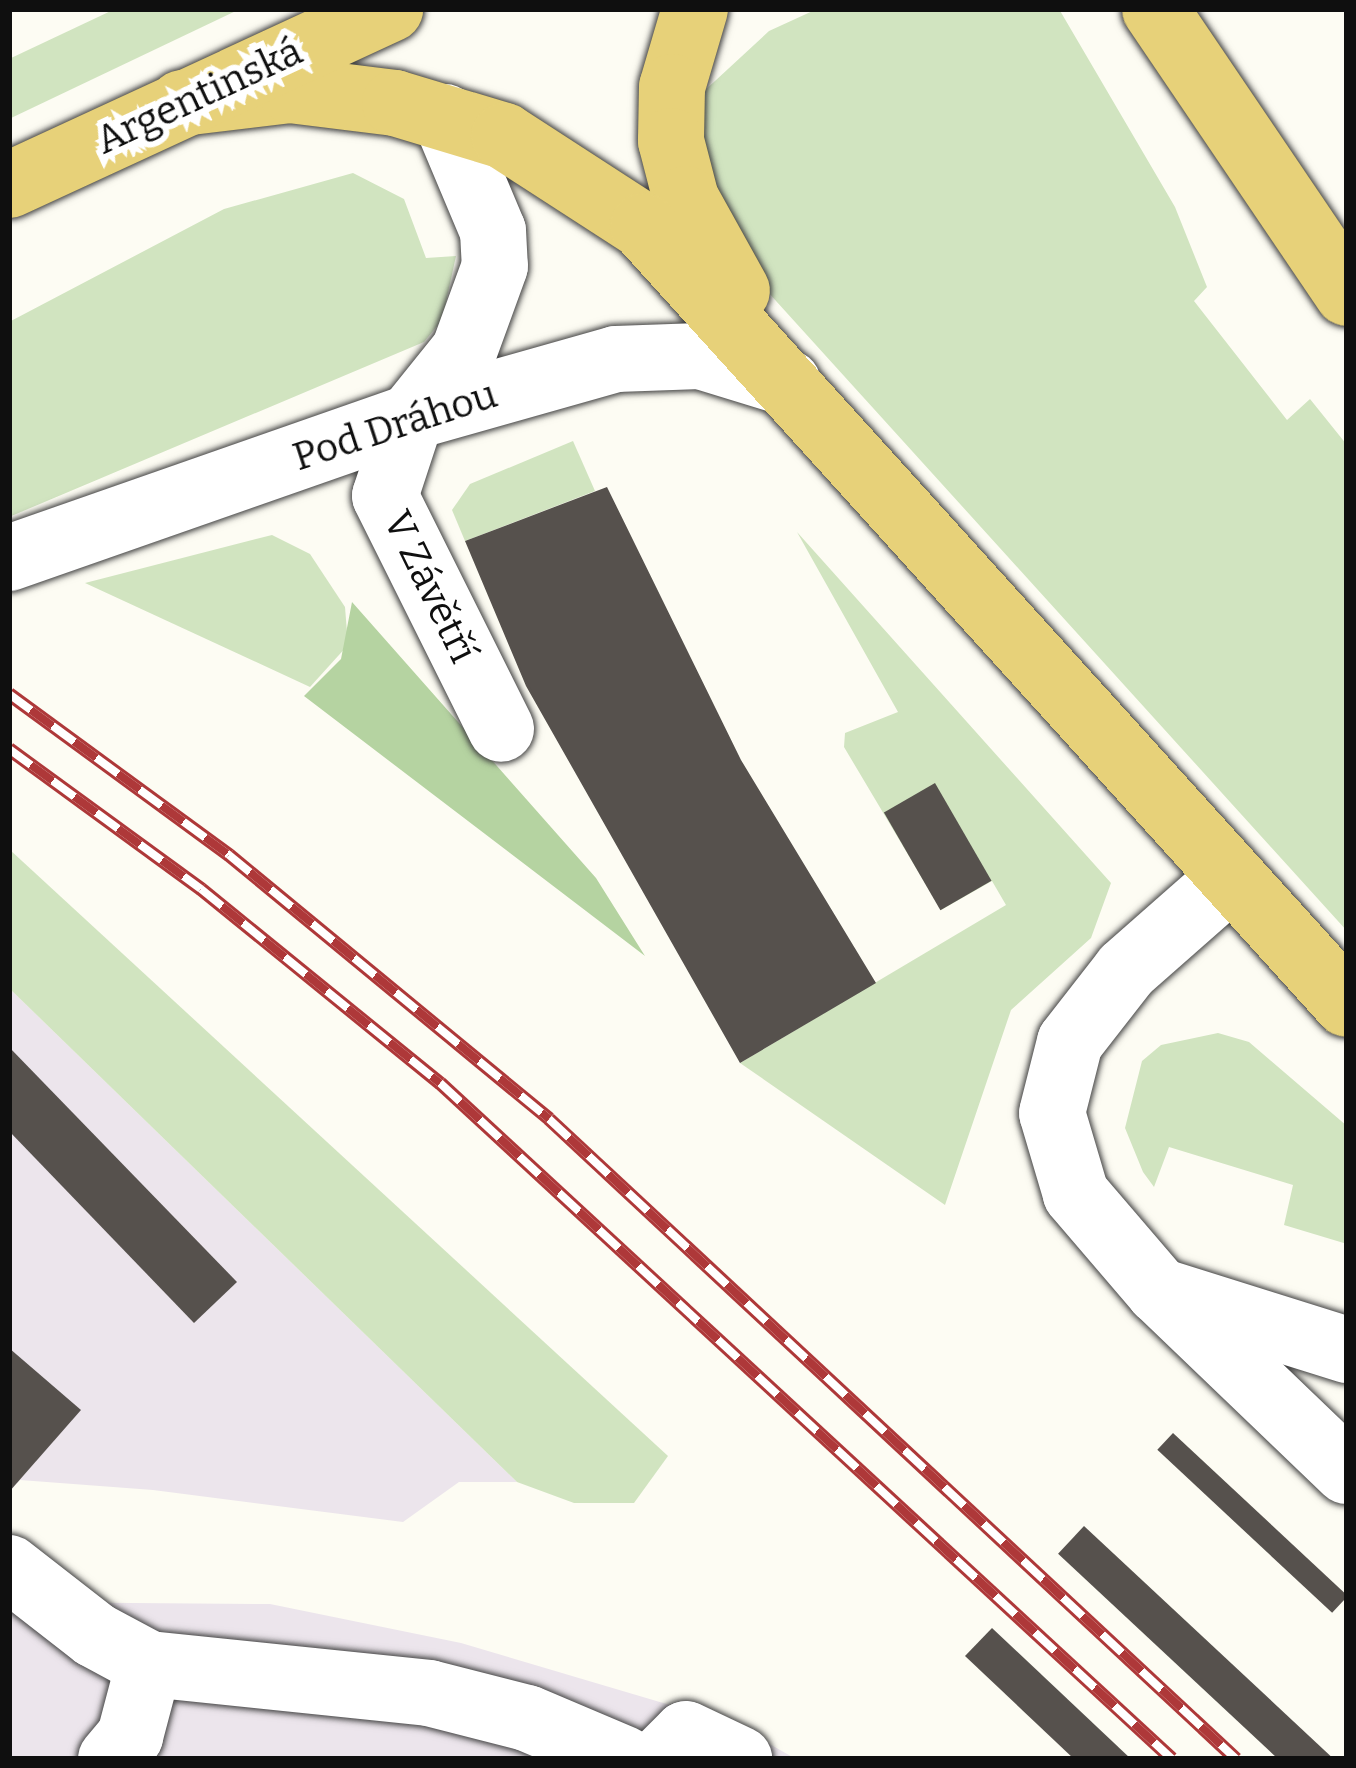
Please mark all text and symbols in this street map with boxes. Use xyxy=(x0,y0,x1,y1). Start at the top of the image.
street label: Argentinská xyxy=(88,28,310,164)
street label: Pod Dráhou xyxy=(287,371,503,481)
street label: V Závětří xyxy=(373,504,487,670)

